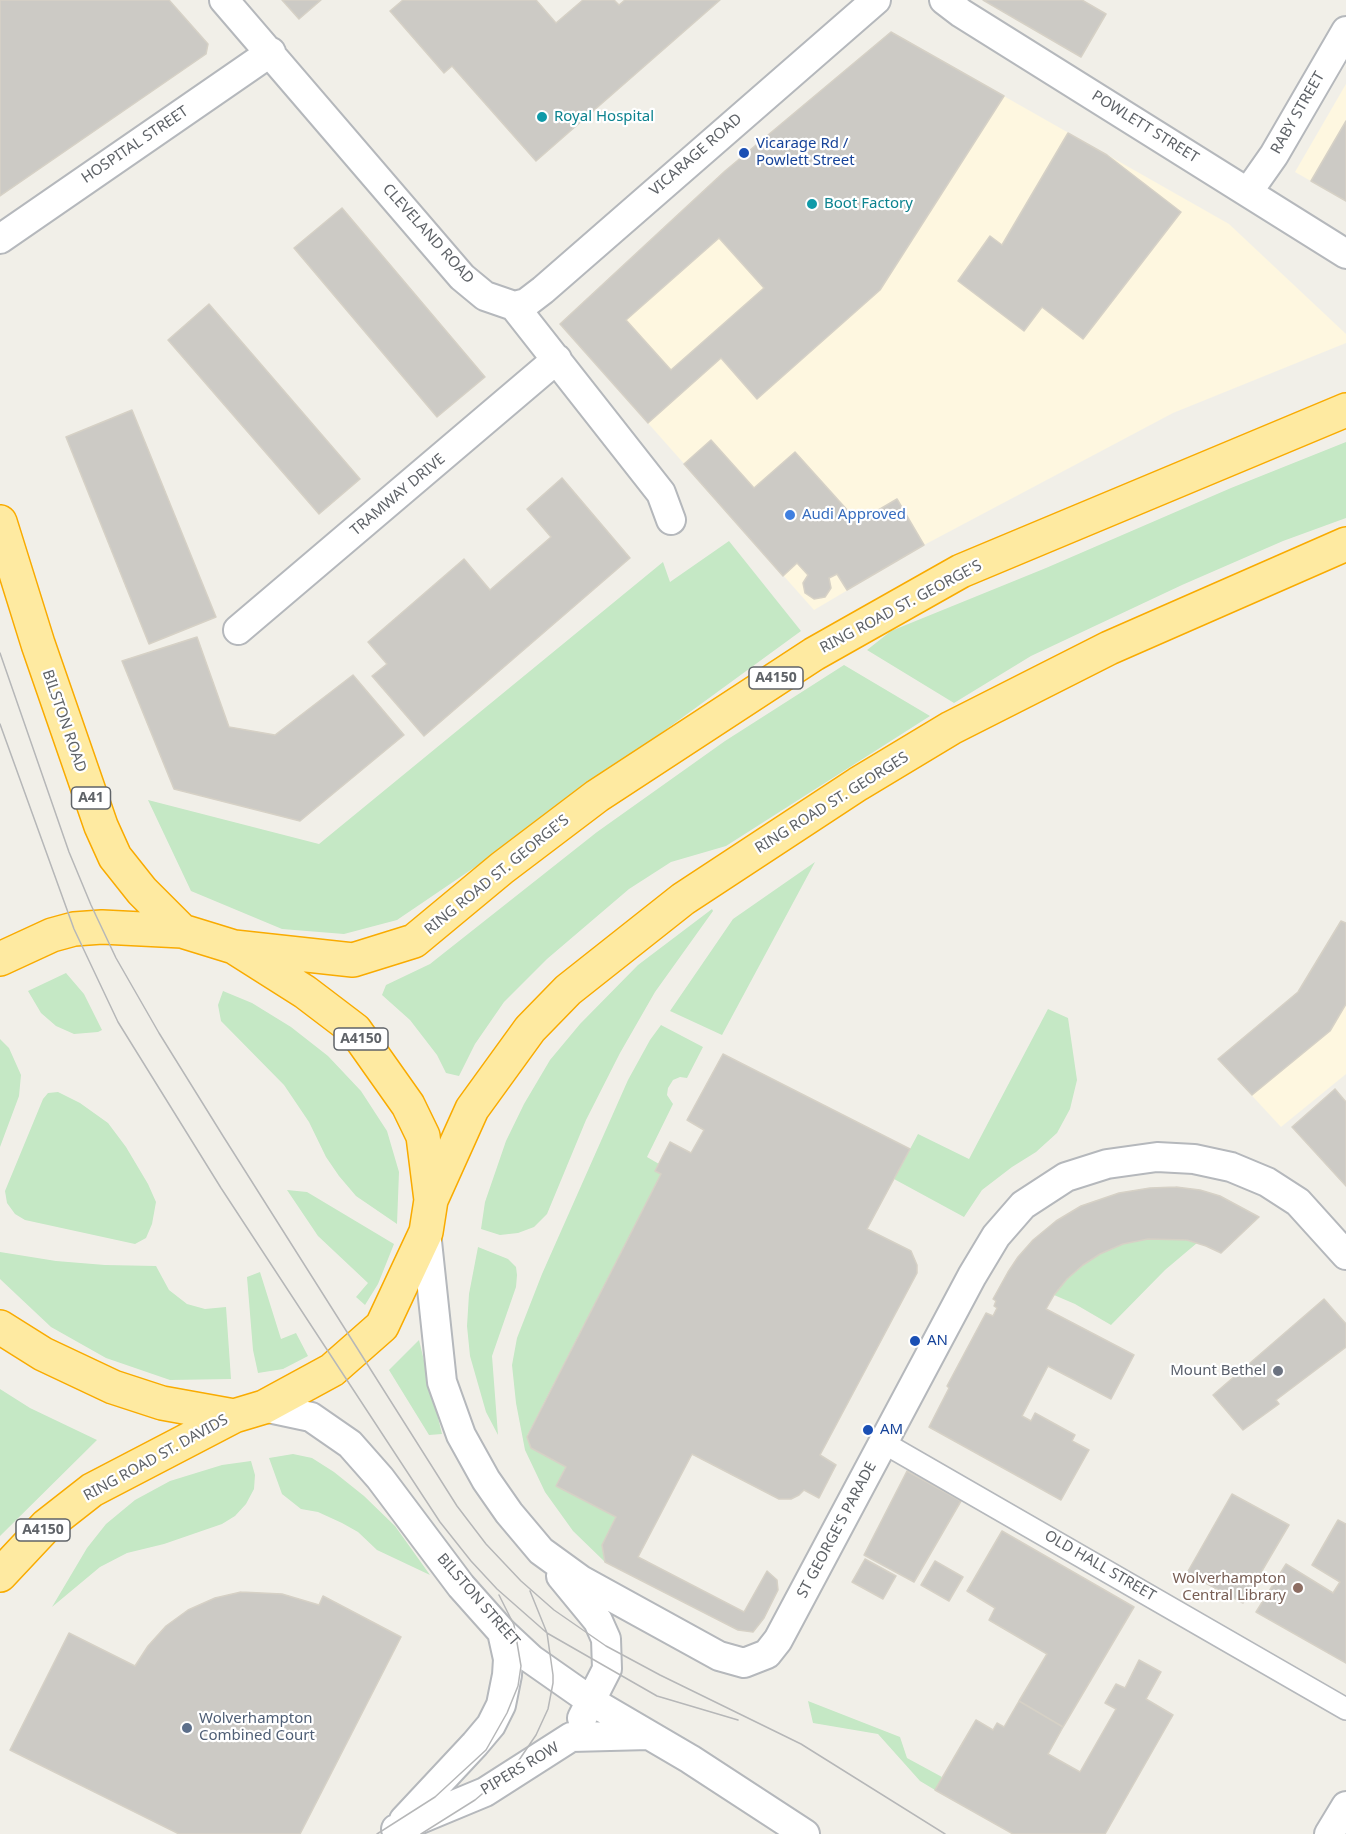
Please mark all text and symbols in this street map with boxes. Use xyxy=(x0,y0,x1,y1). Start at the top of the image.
street label: RABY STREET xyxy=(1267,69,1329,157)
street label: POWLETT STREET xyxy=(1088,87,1202,167)
street label: HOSPITAL STREET xyxy=(78,103,192,187)
place label: Royal Hospital xyxy=(554,108,654,126)
marker: Royal Hospital xyxy=(535,110,549,124)
street label: VICARAGE ROAD xyxy=(646,110,746,200)
place label: Vicarage Rd / Powlett Street xyxy=(756,135,855,170)
marker: Vicarage Rd / Powlett Street xyxy=(737,146,751,160)
street label: CLEVELAND ROAD xyxy=(378,180,478,288)
place label: Boot Factory xyxy=(824,195,913,213)
marker: Boot Factory xyxy=(805,197,819,211)
street label: TRAMWAY DRIVE xyxy=(347,450,449,540)
place label: Audi Approved xyxy=(802,506,906,524)
marker: Audi Approved xyxy=(783,508,797,522)
street label: RING ROAD ST. GEORGE'S xyxy=(817,557,985,657)
street label: BILSTON ROAD xyxy=(38,667,90,775)
road number: A4150 xyxy=(749,667,803,689)
street label: RING ROAD ST. GEORGES xyxy=(752,748,912,858)
road number: A41 xyxy=(72,787,110,809)
street label: RING ROAD ST. GEORGE'S xyxy=(421,811,573,939)
road number: A4150 xyxy=(334,1028,388,1050)
place label: AN xyxy=(927,1332,948,1350)
marker: AN xyxy=(908,1334,922,1348)
place label: Mount Bethel xyxy=(1170,1362,1266,1380)
marker: Mount Bethel xyxy=(1271,1364,1285,1378)
street label: RING ROAD ST. DAVIDS xyxy=(81,1411,231,1505)
place label: AM xyxy=(880,1421,903,1439)
marker: AM xyxy=(861,1423,875,1437)
street label: ST GEORGE'S PARADE xyxy=(793,1459,881,1601)
road number: A4150 xyxy=(16,1519,70,1541)
street label: OLD HALL STREET xyxy=(1041,1527,1159,1605)
street label: BILSTON STREET xyxy=(433,1550,523,1650)
place label: Wolverhampton Central Library xyxy=(1172,1570,1286,1605)
marker: Wolverhampton Central Library xyxy=(1291,1581,1305,1595)
place label: Wolverhampton Combined Court xyxy=(199,1710,315,1745)
marker: Wolverhampton Combined Court xyxy=(180,1721,194,1735)
street label: PIPERS ROW xyxy=(478,1739,562,1799)

